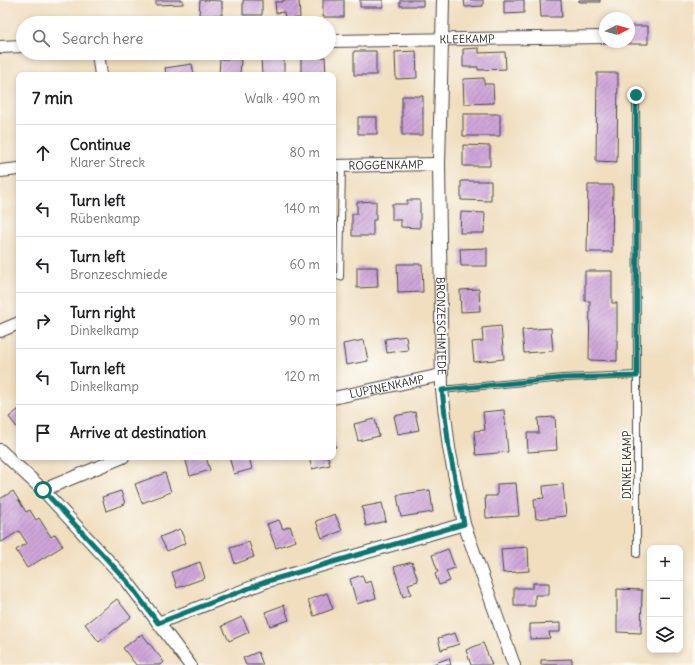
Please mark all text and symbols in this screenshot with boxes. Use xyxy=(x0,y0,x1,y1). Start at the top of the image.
north arrow xyxy=(599,12,635,48)
search box xyxy=(16,16,336,60)
icon: search xyxy=(30,27,52,49)
text: Search here xyxy=(62,29,143,48)
street label: KLEEKAMP xyxy=(439,32,495,46)
route end xyxy=(627,86,645,104)
text: 7 min xyxy=(32,87,73,109)
text: Walk · 490 m xyxy=(245,90,320,107)
text: Continue xyxy=(70,135,131,154)
icon: ahead xyxy=(32,142,54,164)
text: 80 m xyxy=(289,144,320,161)
text: Klarer Streck xyxy=(70,154,145,171)
street label: ROGGENKAMP xyxy=(348,157,424,173)
text: Turn left xyxy=(70,191,125,210)
icon: left xyxy=(32,198,54,220)
text: 140 m xyxy=(284,200,320,217)
text: Rübenkamp xyxy=(70,210,140,227)
text: Turn left xyxy=(70,247,125,266)
icon: left xyxy=(32,254,54,276)
text: 60 m xyxy=(289,256,320,273)
text: Bronzeschmiede xyxy=(70,266,167,283)
street label: BRONZESCHMIEDE xyxy=(433,277,449,375)
text: Turn right xyxy=(70,303,135,322)
icon: right xyxy=(32,310,54,332)
text: 90 m xyxy=(289,312,320,329)
text: Dinkelkamp xyxy=(70,322,139,339)
text: Turn left xyxy=(70,359,125,378)
icon: left xyxy=(32,366,54,388)
text: 120 m xyxy=(285,368,320,385)
street label: LUPINENKAMP xyxy=(348,372,426,401)
text: Dinkelkamp xyxy=(70,378,139,395)
icon: arrive xyxy=(32,422,54,444)
text: Arrive at destination xyxy=(70,423,206,442)
street label: DINKELKAMP xyxy=(620,430,634,499)
route start xyxy=(34,481,52,499)
map controls xyxy=(647,545,683,653)
button: + xyxy=(647,545,683,581)
button: − xyxy=(647,581,683,617)
button: layers xyxy=(647,617,683,653)

